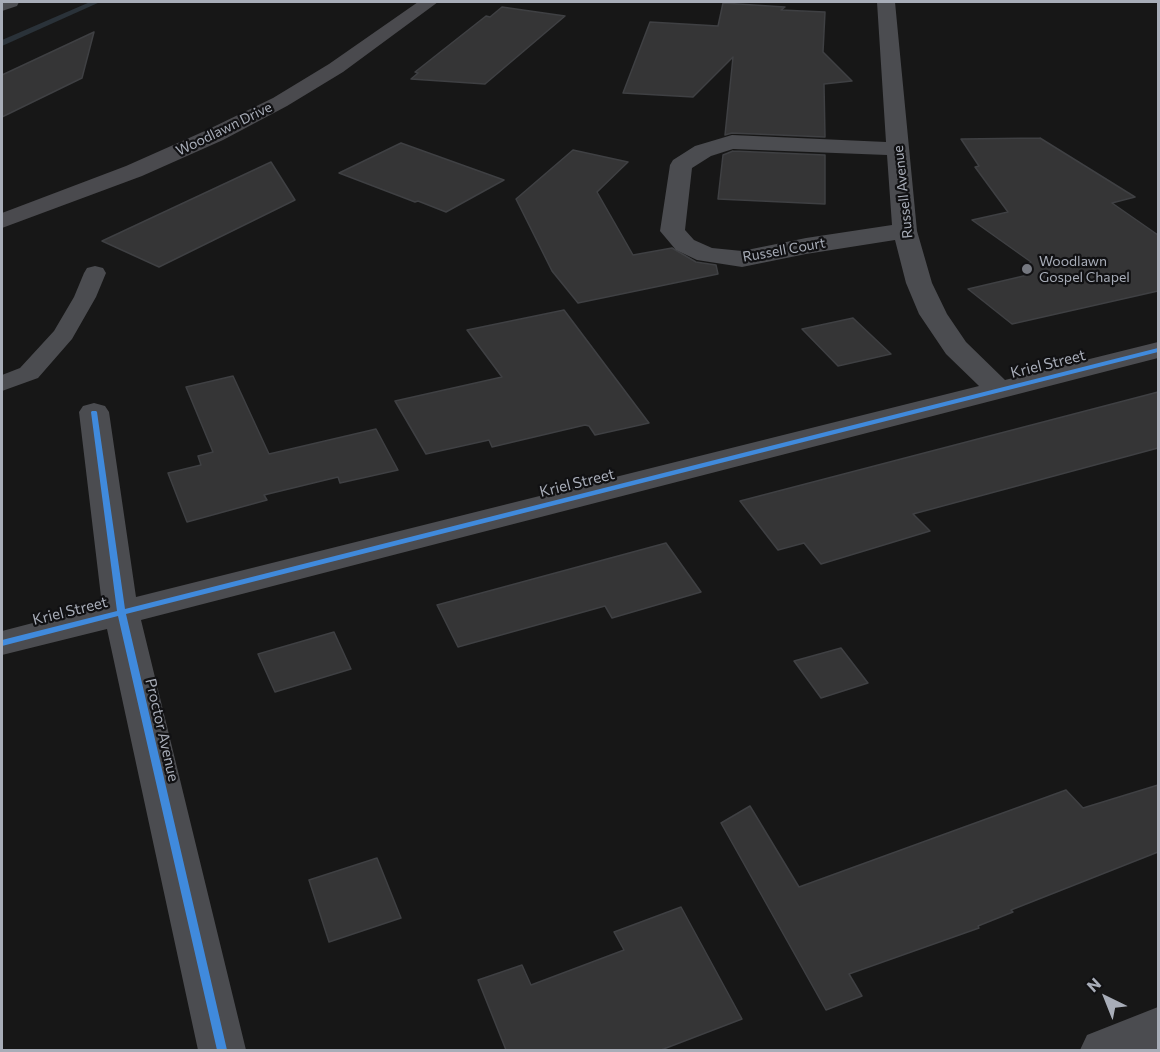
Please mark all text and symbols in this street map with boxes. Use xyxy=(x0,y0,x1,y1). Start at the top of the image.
street label: Woodlawn Drive xyxy=(173,99,275,159)
street label: Russell Avenue xyxy=(890,145,916,239)
street label: Russell Court xyxy=(741,234,827,266)
place label: Woodlawn Gospel Chapel xyxy=(1039,253,1130,286)
marker: Woodlawn Gospel Chapel xyxy=(1020,262,1034,276)
street label: Kriel Street xyxy=(1009,346,1087,382)
street label: Kriel Street xyxy=(538,465,616,501)
street label: Kriel Street xyxy=(31,593,109,629)
street label: Proctor Avenue xyxy=(141,677,183,783)
north arrow xyxy=(1076,968,1136,1028)
text: N xyxy=(1083,973,1104,996)

